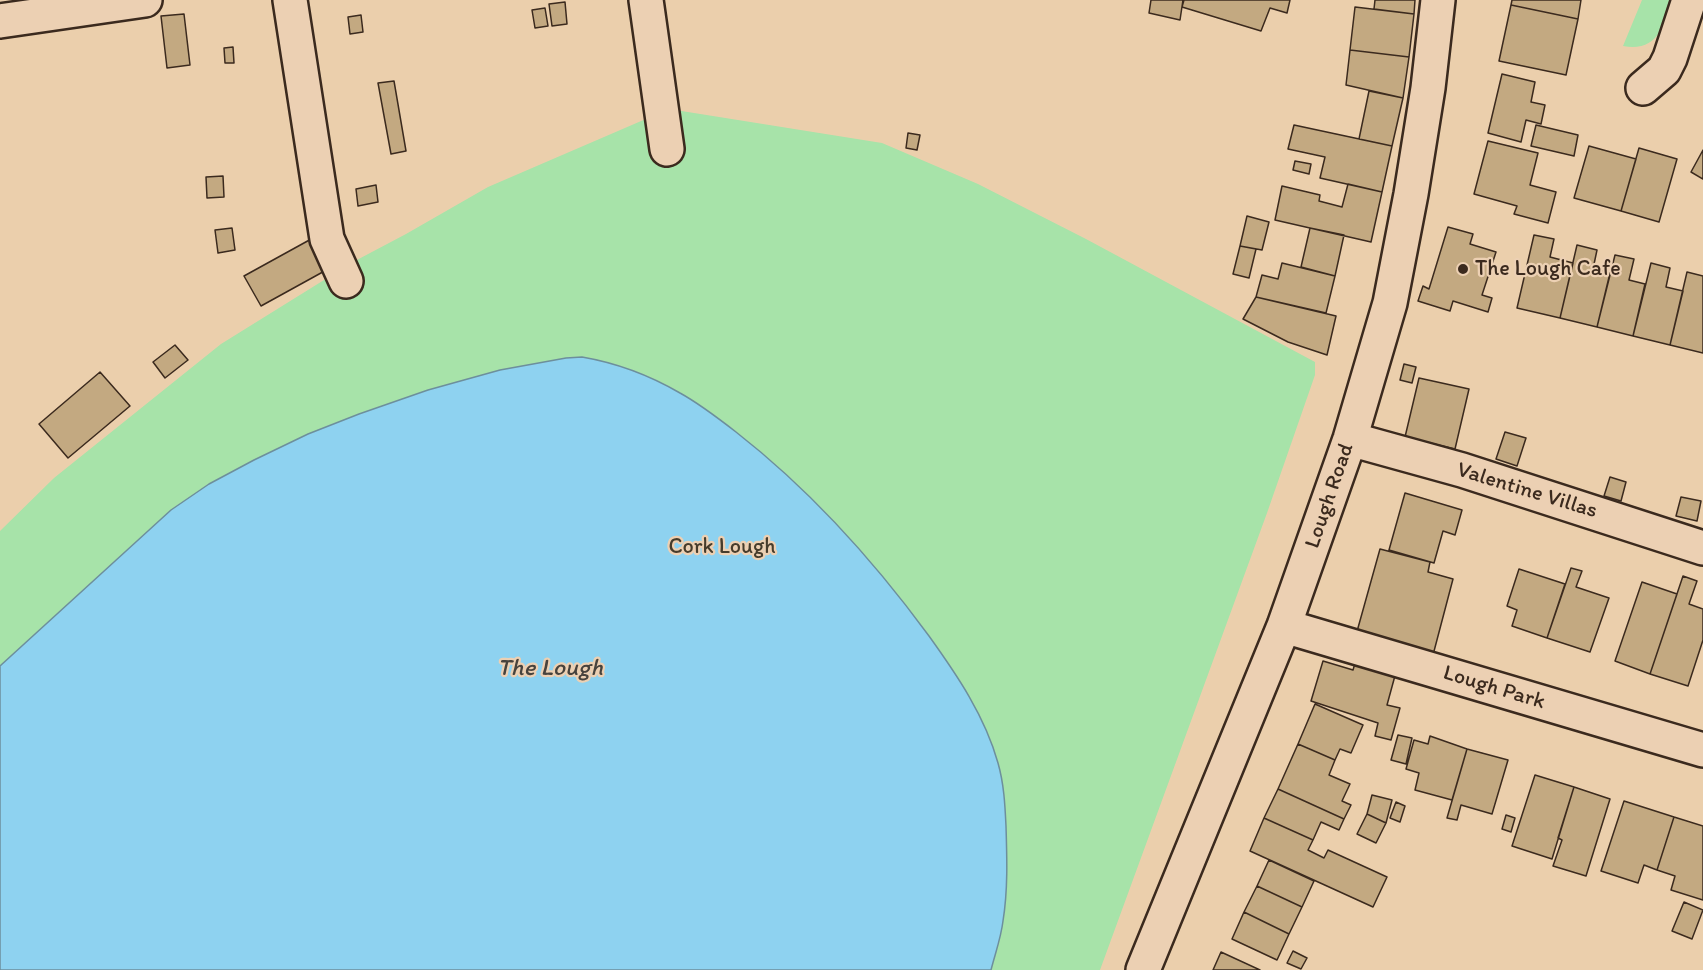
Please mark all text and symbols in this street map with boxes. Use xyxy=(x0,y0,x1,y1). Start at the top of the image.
place label: The Lough Cafe xyxy=(1475,256,1621,282)
marker: The Lough Cafe xyxy=(1456,262,1470,276)
street label: Lough Road xyxy=(1300,440,1360,552)
street label: Valentine Villas xyxy=(1454,457,1600,525)
park label: Cork Lough xyxy=(668,534,776,560)
water label: The Lough xyxy=(497,655,603,683)
street label: Lough Park xyxy=(1440,660,1548,716)

